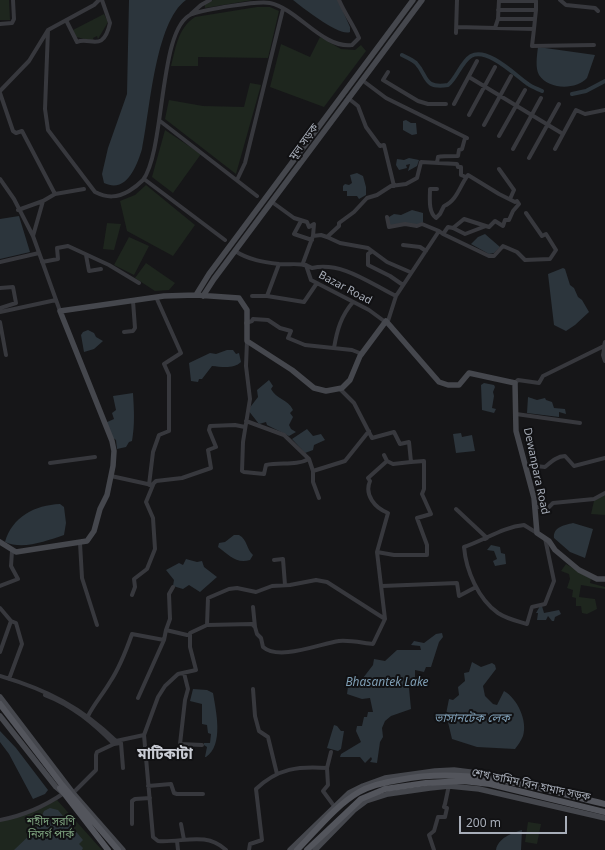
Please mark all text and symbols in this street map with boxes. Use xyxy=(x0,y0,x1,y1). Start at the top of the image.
street label: মূল সড়ক xyxy=(287,121,321,163)
street label: Bazar Road xyxy=(316,268,374,308)
street label: Dewanpara Road xyxy=(520,426,552,516)
water label: Bhasantek Lake xyxy=(345,676,429,690)
water label: ভাসানটেক লেক xyxy=(434,712,510,726)
district label: মাটিকাটা xyxy=(137,746,193,764)
street label: শেখ তামিম বিন হামাদ সড়ক xyxy=(470,766,592,804)
scale bar xyxy=(461,808,569,834)
text: 200 m xyxy=(466,814,501,831)
park label: শহীদ সরণি নিসর্গ পার্ক xyxy=(27,815,75,841)

